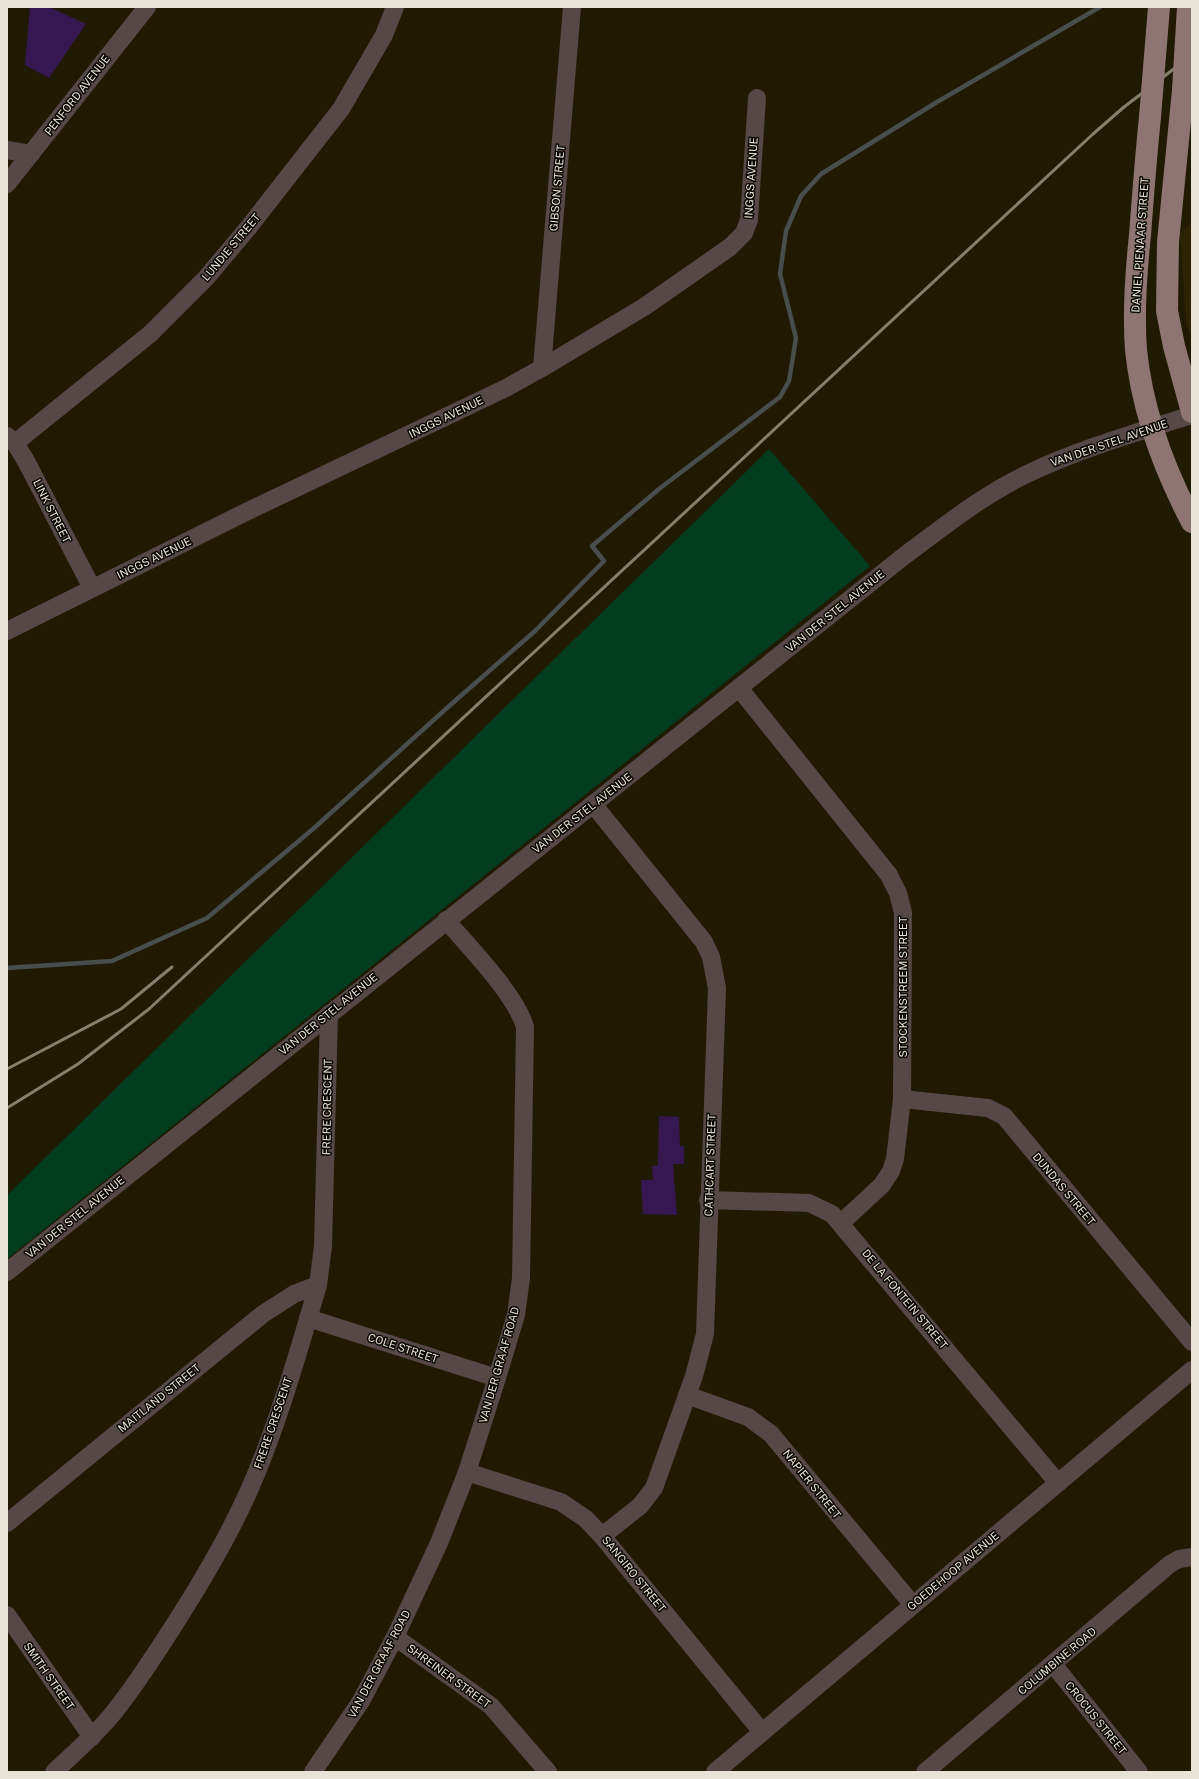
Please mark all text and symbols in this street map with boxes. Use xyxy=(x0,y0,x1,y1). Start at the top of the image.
street label: PENFORD AVENUE xyxy=(42,52,112,137)
street label: INGGS AVENUE xyxy=(742,137,760,219)
street label: GIBSON STREET xyxy=(547,144,567,232)
street label: DANIEL PIENAAR STREET xyxy=(1129,177,1151,313)
street label: LUNDIE STREET xyxy=(199,211,263,283)
street label: INGGS AVENUE xyxy=(407,394,485,440)
street label: VAN DER STEL AVENUE xyxy=(1049,417,1169,469)
street label: LINK STREET xyxy=(31,477,73,545)
street label: INGGS AVENUE xyxy=(115,535,193,581)
street label: VAN DER STEL AVENUE xyxy=(783,568,887,654)
street label: VAN DER STEL AVENUE xyxy=(530,770,634,856)
street label: STOCKENSTREEM STREET xyxy=(897,916,909,1057)
street label: VAN DER STEL AVENUE xyxy=(276,971,380,1057)
street label: FRERE CRESCENT xyxy=(320,1058,334,1155)
street label: CATHCART STREET xyxy=(702,1113,718,1216)
street label: DUNDAS STREET xyxy=(1030,1151,1098,1228)
street label: VAN DER STEL AVENUE xyxy=(23,1174,127,1260)
street label: DE LA FONTEIN STREET xyxy=(860,1247,950,1352)
street label: VAN DER GRAAF ROAD xyxy=(477,1305,521,1425)
street label: COLE STREET xyxy=(366,1331,440,1365)
street label: MAITLAND STREET xyxy=(116,1361,203,1435)
street label: FRERE CRESCENT xyxy=(252,1375,294,1470)
street label: NAPIER STREET xyxy=(781,1447,844,1521)
street label: GOEDEHOOP AVENUE xyxy=(905,1529,1001,1613)
street label: SANGIRO STREET xyxy=(600,1534,669,1615)
street label: VAN DER GRAAF ROAD xyxy=(345,1608,413,1720)
street label: COLUMBINE ROAD xyxy=(1016,1625,1099,1697)
street label: SMITH STREET xyxy=(21,1640,77,1712)
street label: SHREINER STREET xyxy=(405,1642,493,1711)
street label: CROCUS STREET xyxy=(1063,1679,1129,1757)

